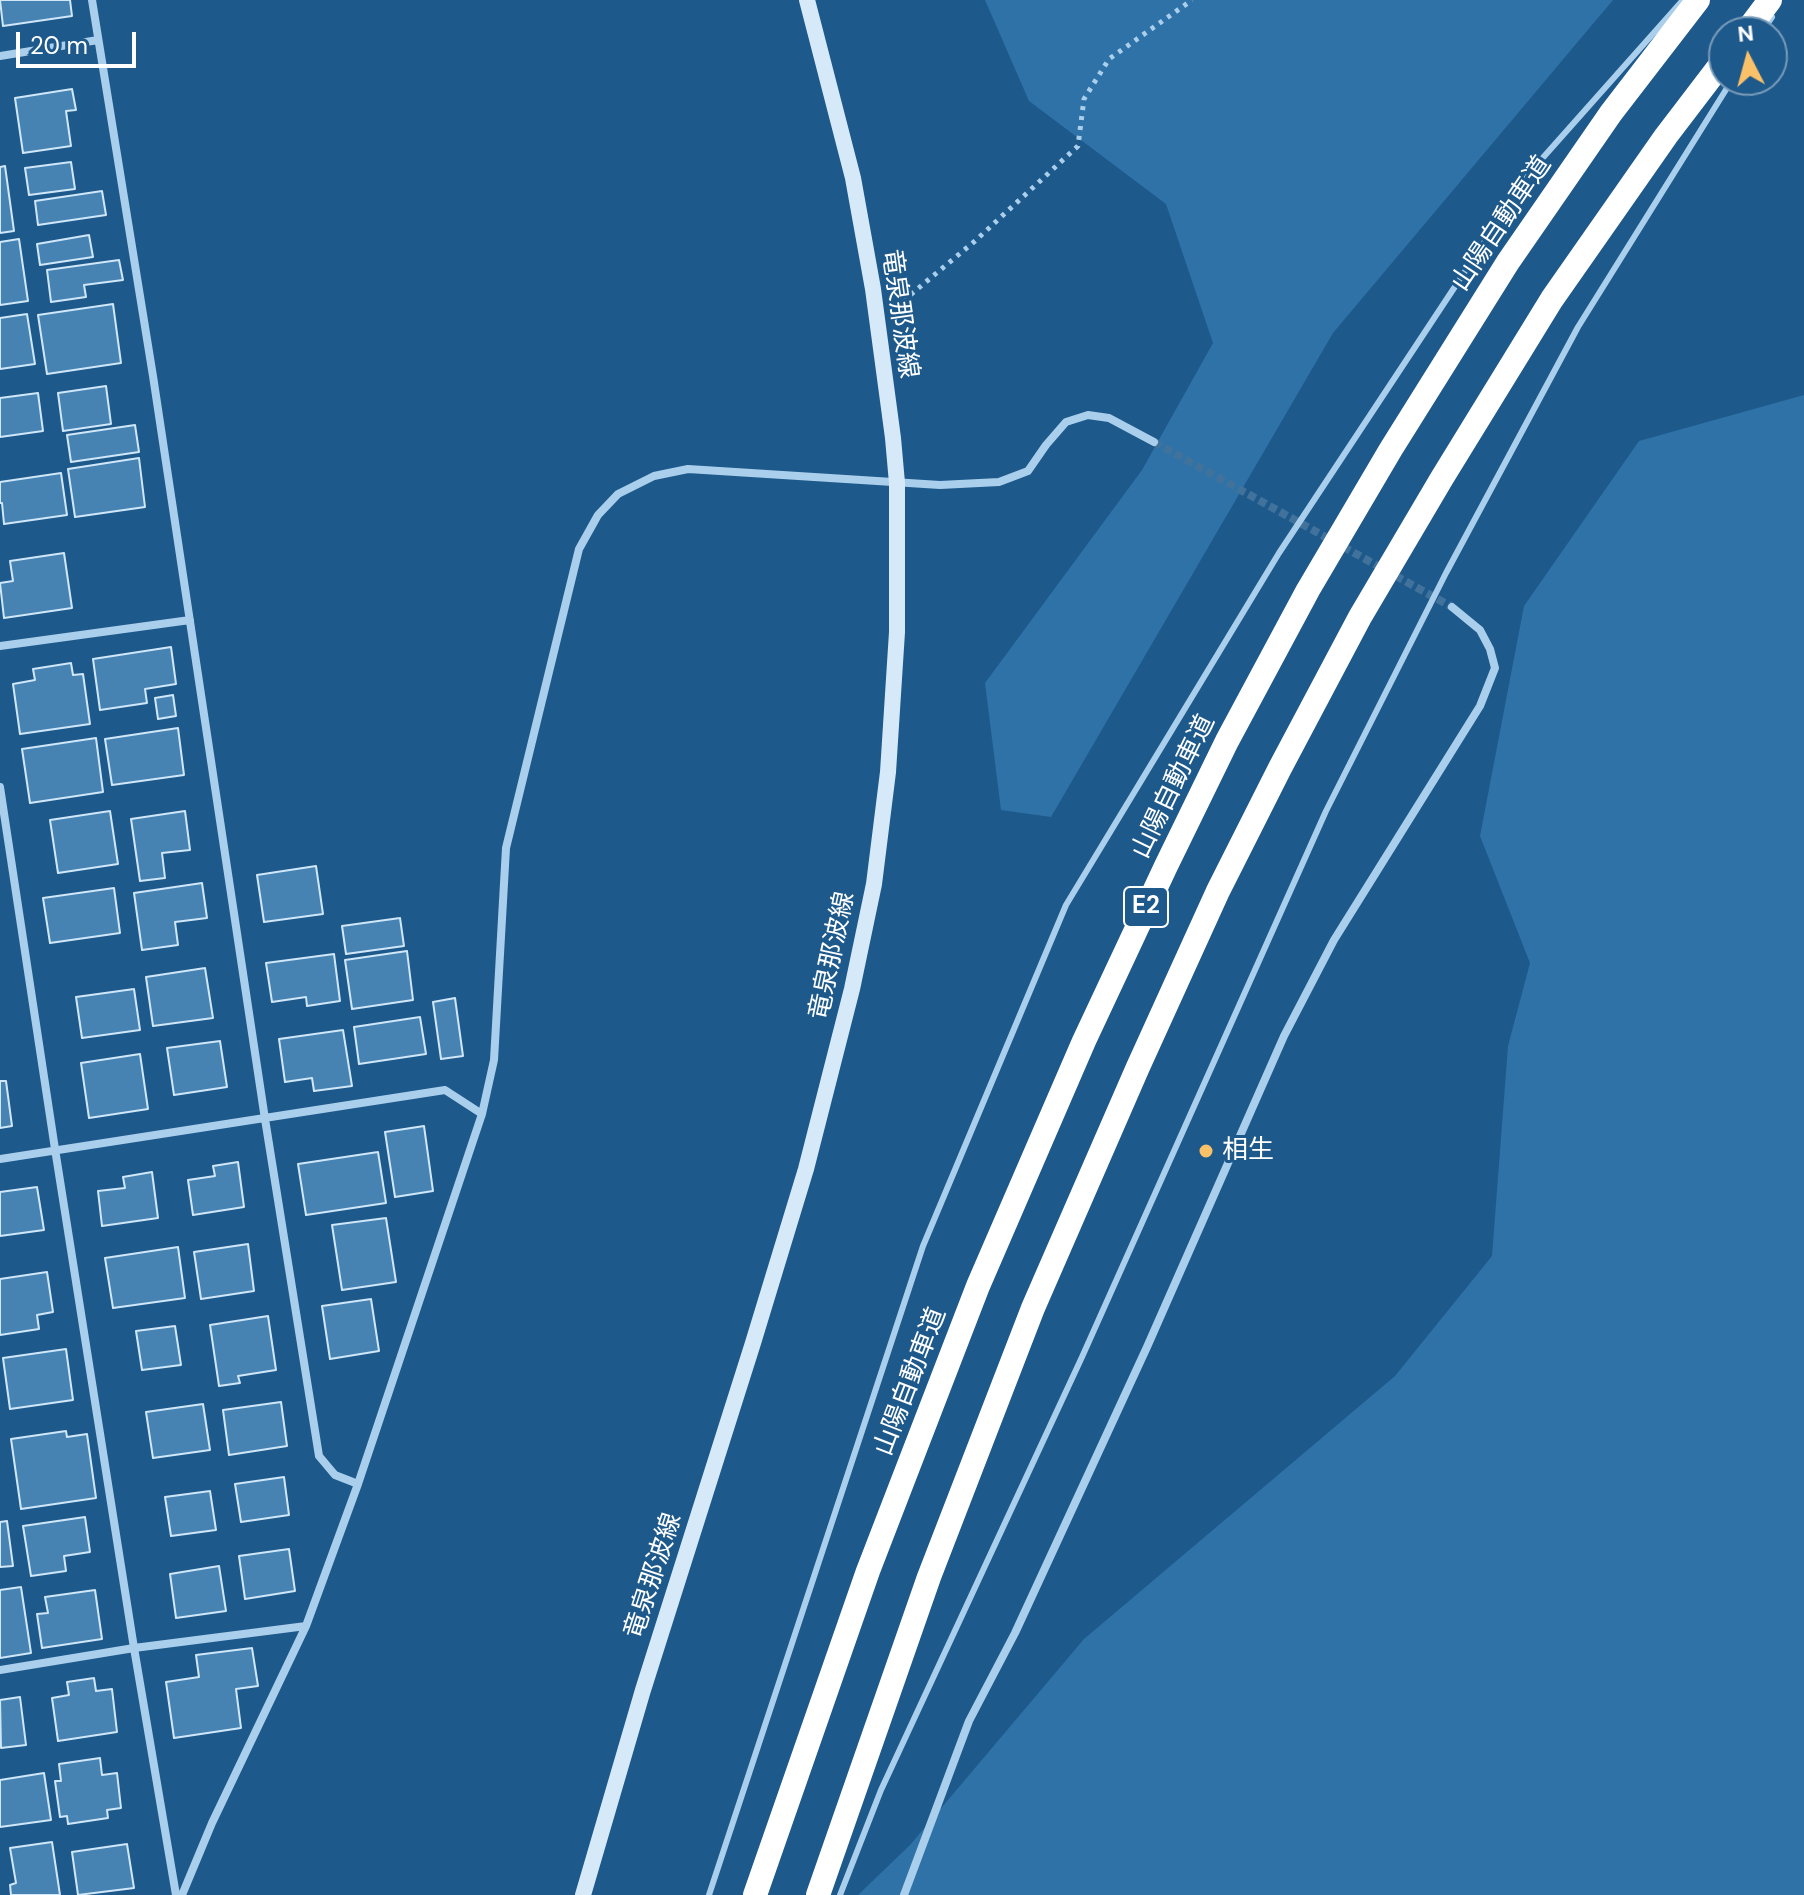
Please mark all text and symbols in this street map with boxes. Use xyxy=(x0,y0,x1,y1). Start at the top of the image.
scale bar xyxy=(20,16,140,66)
north arrow xyxy=(1708,16,1788,96)
text: N xyxy=(1736,18,1755,49)
text: 20 m xyxy=(30,30,88,61)
street label: 山陽自動車道 xyxy=(1445,151,1559,297)
street label: 竜泉那波線 xyxy=(875,247,923,381)
street label: 山陽自動車道 xyxy=(1126,710,1222,864)
road number: E2 xyxy=(1124,887,1168,927)
street label: 竜泉那波線 xyxy=(804,889,862,1023)
place label: 相生 xyxy=(1222,1135,1274,1167)
marker: 相生 xyxy=(1197,1142,1215,1160)
street label: 山陽自動車道 xyxy=(868,1304,954,1460)
street label: 竜泉那波線 xyxy=(619,1509,689,1643)

